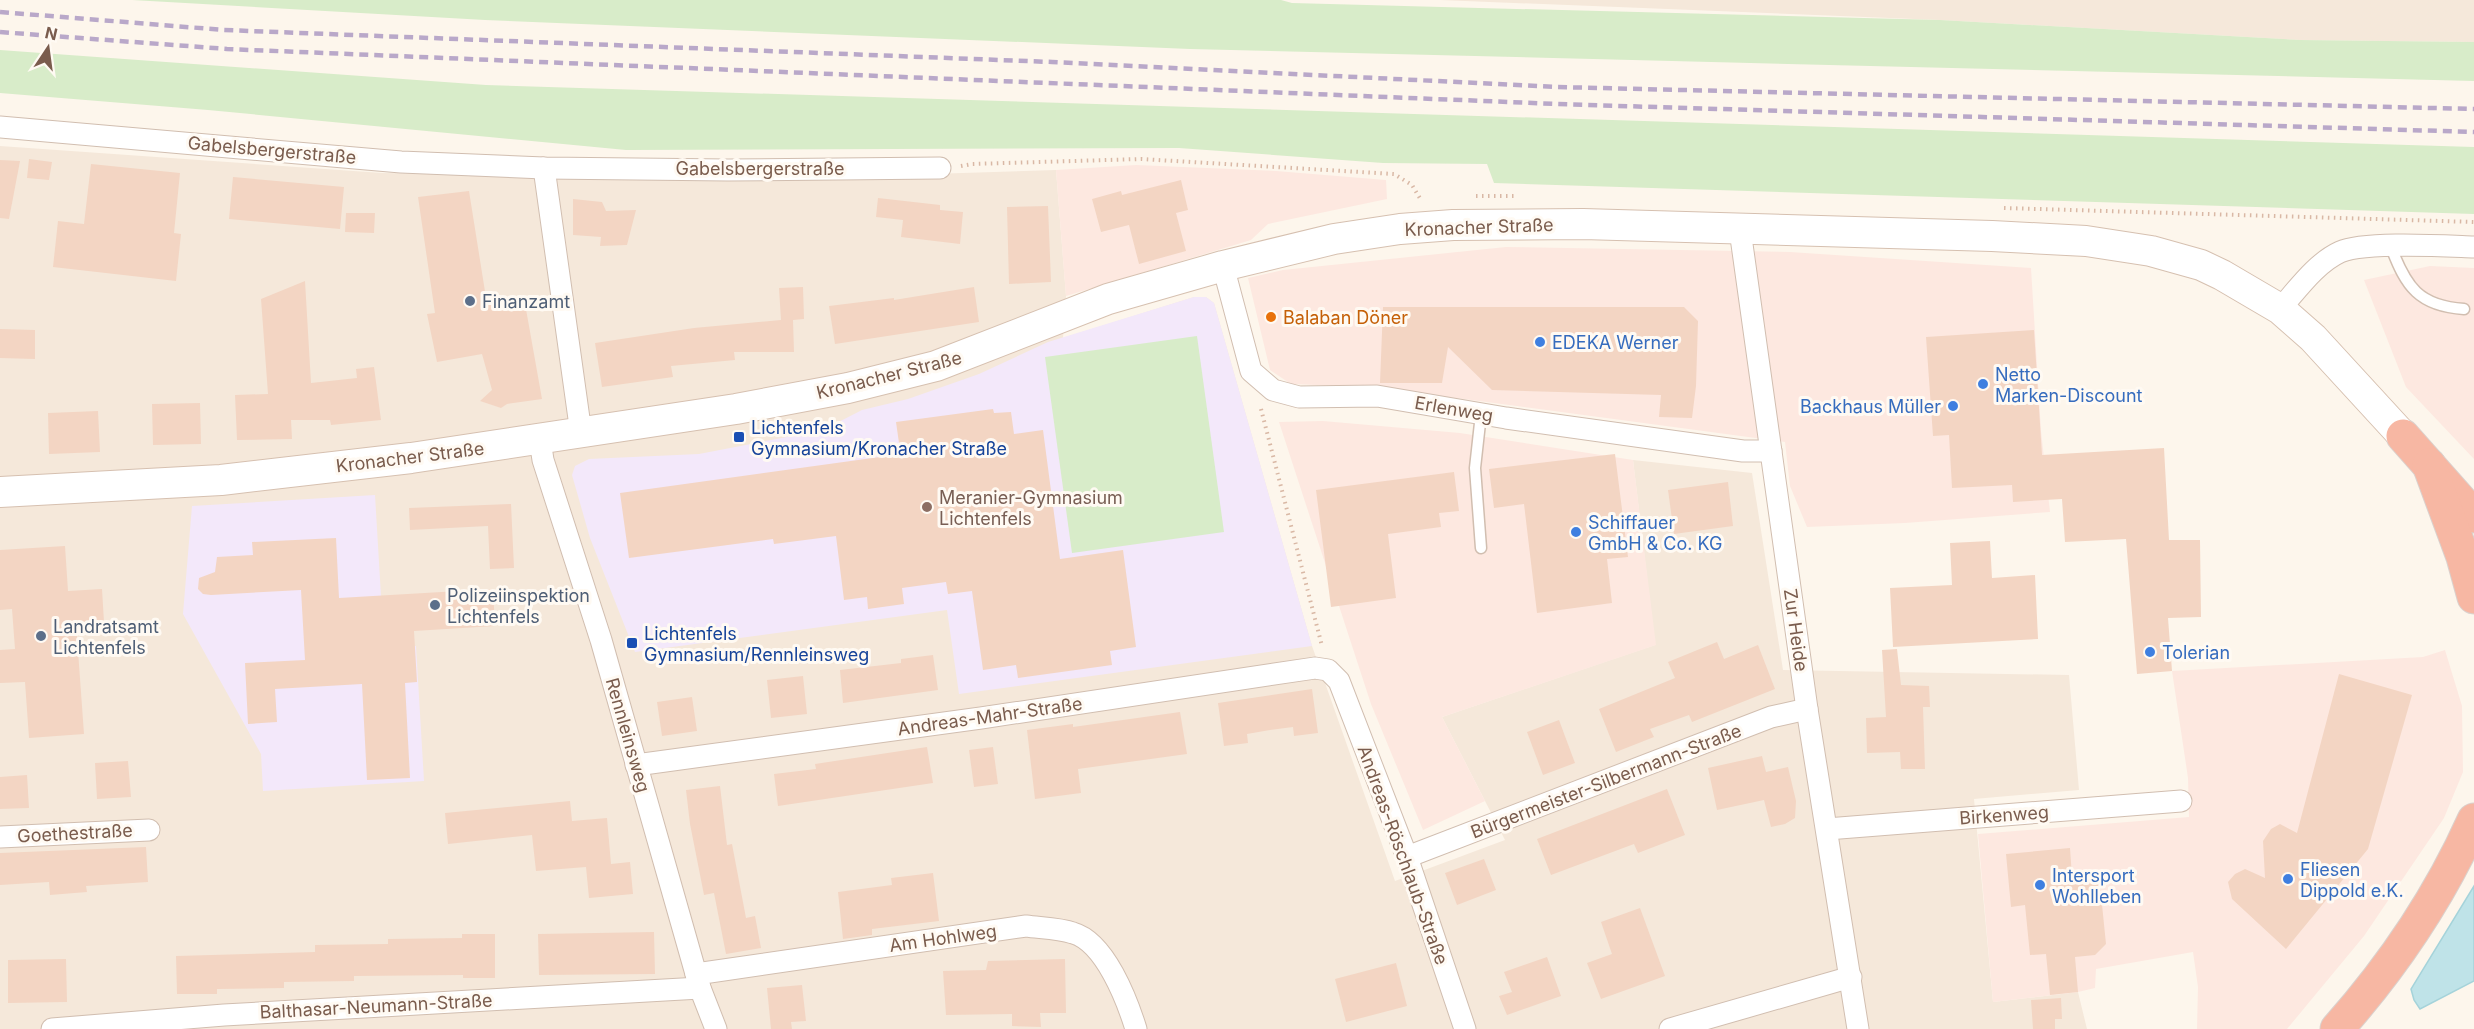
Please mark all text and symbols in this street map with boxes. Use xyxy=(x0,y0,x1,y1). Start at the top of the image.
north arrow xyxy=(18,18,78,78)
text: N xyxy=(43,22,60,45)
street label: Gabelsbergerstraße xyxy=(187,132,357,168)
street label: Gabelsbergerstraße xyxy=(675,158,845,179)
street label: Kronacher Straße xyxy=(1404,214,1554,240)
place label: Finanzamt xyxy=(482,291,570,312)
marker: Finanzamt xyxy=(463,294,477,308)
place label: Balaban Döner xyxy=(1283,307,1408,328)
marker: Balaban Döner xyxy=(1264,310,1278,324)
place label: EDEKA Werner xyxy=(1552,332,1679,353)
marker: EDEKA Werner xyxy=(1533,335,1547,349)
street label: Kronacher Straße xyxy=(814,347,964,403)
place label: Netto Marken-Discount xyxy=(1995,364,2143,406)
marker: Netto Marken-Discount xyxy=(1976,377,1990,391)
street label: Erlenweg xyxy=(1413,392,1495,426)
place label: Backhaus Müller xyxy=(1800,396,1941,417)
marker: Backhaus Müller xyxy=(1946,399,1960,413)
place label: Lichtenfels Gymnasium/Kronacher Straße xyxy=(751,417,1007,459)
marker: Lichtenfels Gymnasium/Kronacher Straße xyxy=(732,430,746,444)
street label: Kronacher Straße xyxy=(335,437,485,477)
place label: Meranier-Gymnasium Lichtenfels xyxy=(939,487,1123,529)
marker: Meranier-Gymnasium Lichtenfels xyxy=(920,500,934,514)
place label: Schiffauer GmbH & Co. KG xyxy=(1588,512,1722,554)
marker: Schiffauer GmbH & Co. KG xyxy=(1569,525,1583,539)
place label: Polizeiinspektion Lichtenfels xyxy=(447,585,590,627)
street label: Zur Heide xyxy=(1780,587,1812,673)
marker: Polizeiinspektion Lichtenfels xyxy=(428,598,442,612)
place label: Landratsamt Lichtenfels xyxy=(53,616,159,658)
place label: Lichtenfels Gymnasium/Rennleinsweg xyxy=(644,623,869,665)
marker: Landratsamt Lichtenfels xyxy=(34,629,48,643)
marker: Lichtenfels Gymnasium/Rennleinsweg xyxy=(625,636,639,650)
place label: Tolerian xyxy=(2162,642,2230,663)
marker: Tolerian xyxy=(2143,645,2157,659)
street label: Rennleinsweg xyxy=(602,675,654,795)
street label: Andreas-Mahr-Straße xyxy=(896,693,1084,739)
street label: Bürgermeister-Silbermann-Straße xyxy=(1468,720,1744,842)
street label: Andreas-Röschlaub-Straße xyxy=(1353,742,1453,968)
street label: Birkenweg xyxy=(1959,801,2049,829)
street label: Goethestraße xyxy=(17,819,133,847)
place label: Fliesen Dippold e.K. xyxy=(2300,859,2404,901)
place label: Intersport Wohlleben xyxy=(2052,865,2142,907)
marker: Fliesen Dippold e.K. xyxy=(2281,872,2295,886)
marker: Intersport Wohlleben xyxy=(2033,878,2047,892)
street label: Am Hohlweg xyxy=(888,920,998,956)
street label: Balthasar-Neumann-Straße xyxy=(259,989,493,1023)

